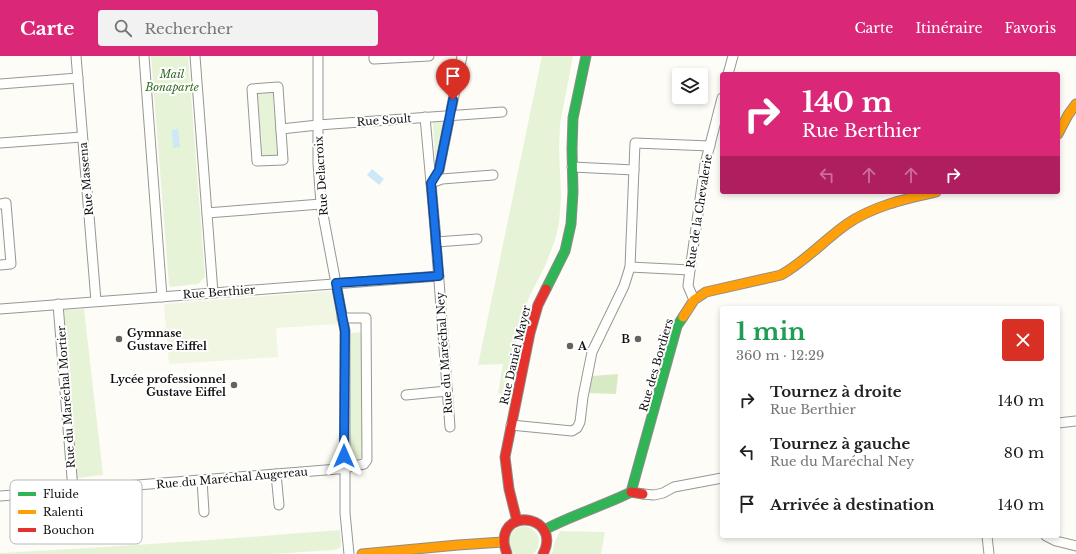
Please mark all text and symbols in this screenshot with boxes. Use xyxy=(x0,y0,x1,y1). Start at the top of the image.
search box xyxy=(98,10,378,46)
text: Carte xyxy=(20,17,74,40)
icon: search xyxy=(112,17,134,39)
text: Rechercher xyxy=(144,19,233,38)
text: Carte xyxy=(854,19,893,37)
text: Itinéraire xyxy=(915,19,982,37)
text: Favoris xyxy=(1004,19,1056,37)
pin xyxy=(436,59,470,100)
icon: arrive xyxy=(442,65,464,87)
park label: Mail Bonaparte xyxy=(144,67,199,94)
map controls xyxy=(672,68,708,104)
button: layers xyxy=(672,68,708,104)
text: 140 m xyxy=(802,85,892,120)
icon: right xyxy=(736,88,788,140)
street label: Rue Soult xyxy=(356,111,413,129)
text: Rue Berthier xyxy=(802,120,921,142)
street label: Rue Delacroix xyxy=(311,135,331,216)
street label: Rue Massena xyxy=(76,141,96,216)
street label: Rue de la Chevalerie xyxy=(683,153,715,269)
icon: left xyxy=(816,164,838,186)
icon: ahead xyxy=(858,164,880,186)
icon: ahead xyxy=(900,164,922,186)
icon: right xyxy=(942,164,964,186)
street label: Rue Berthier xyxy=(182,282,256,302)
street label: Rue du Maréchal Ney xyxy=(433,292,455,414)
street label: Rue Daniel Mayer xyxy=(497,303,533,406)
street label: Rue des Bordiers xyxy=(636,317,676,413)
text: 1 min xyxy=(736,317,806,346)
button: close xyxy=(1002,319,1044,361)
street label: Rue du Maréchal Mortier xyxy=(54,325,78,469)
place label: Gymnase Gustave Eiffel xyxy=(127,326,207,353)
place label: B xyxy=(621,332,630,346)
marker: Gymnase Gustave Eiffel xyxy=(114,334,124,344)
marker: B xyxy=(633,334,643,344)
place label: A xyxy=(577,339,588,353)
marker: A xyxy=(565,341,575,351)
text: 360 m · 12:29 xyxy=(736,347,824,364)
place label: Lycée professionnel Gustave Eiffel xyxy=(110,372,226,399)
marker: Lycée professionnel Gustave Eiffel xyxy=(229,380,239,390)
text: Tournez à droite xyxy=(770,382,902,401)
icon: right xyxy=(736,389,758,411)
text: 140 m xyxy=(997,391,1044,410)
text: Rue Berthier xyxy=(770,401,856,418)
text: Tournez à gauche xyxy=(770,434,910,453)
position arrow xyxy=(323,435,365,477)
icon: left xyxy=(736,441,758,463)
text: 80 m xyxy=(1004,443,1044,462)
text: Rue du Maréchal Ney xyxy=(770,453,914,470)
street label: Rue du Maréchal Augereau xyxy=(156,464,309,492)
legend xyxy=(10,480,142,544)
text: Fluide xyxy=(43,487,79,501)
icon: arrive xyxy=(736,493,758,515)
text: Arrivée à destination xyxy=(770,495,934,514)
text: 140 m xyxy=(997,495,1044,514)
text: Ralenti xyxy=(43,505,83,519)
text: Bouchon xyxy=(43,523,95,537)

